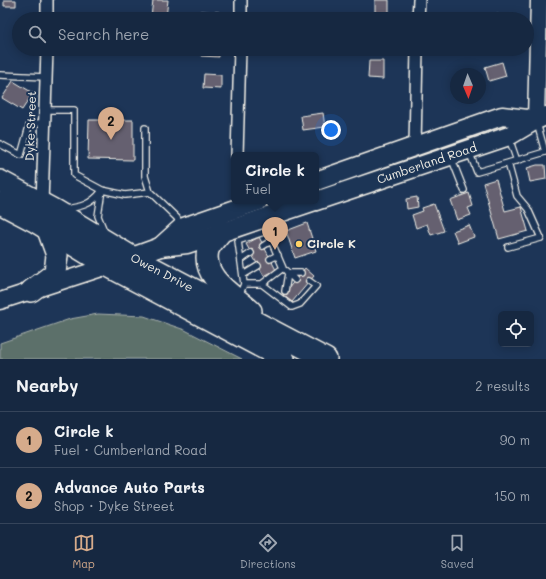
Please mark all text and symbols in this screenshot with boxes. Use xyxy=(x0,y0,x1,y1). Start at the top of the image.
search box xyxy=(12,12,534,56)
icon: search xyxy=(26,23,48,45)
text: Search here xyxy=(58,24,149,44)
north arrow xyxy=(450,68,486,104)
street label: Dyke Street xyxy=(21,91,39,161)
pin: 2 xyxy=(98,107,124,140)
your location xyxy=(321,120,341,140)
street label: Cumberland Road xyxy=(375,138,479,187)
popup xyxy=(231,152,319,204)
text: Circle k xyxy=(245,160,305,180)
text: Fuel xyxy=(245,180,271,197)
pin: 1 xyxy=(262,217,288,250)
place label: Circle K xyxy=(307,235,356,251)
marker: Circle K xyxy=(294,239,304,249)
street label: Owen Drive xyxy=(128,249,196,295)
map controls xyxy=(498,311,534,347)
button: locate xyxy=(498,311,534,347)
text: Nearby xyxy=(16,374,78,396)
text: 2 results xyxy=(475,377,530,394)
text: Circle k xyxy=(54,421,113,441)
text: 1 xyxy=(26,431,32,448)
text: 90 m xyxy=(500,431,530,448)
text: Fuel · Cumberland Road xyxy=(54,441,207,458)
text: Advance Auto Parts xyxy=(54,477,205,497)
text: 2 xyxy=(25,487,33,504)
text: 150 m xyxy=(494,487,530,504)
text: Shop · Dyke Street xyxy=(54,497,175,514)
tab: Map xyxy=(73,532,95,571)
tab: Directions xyxy=(240,532,296,571)
tab: Saved xyxy=(441,532,473,571)

